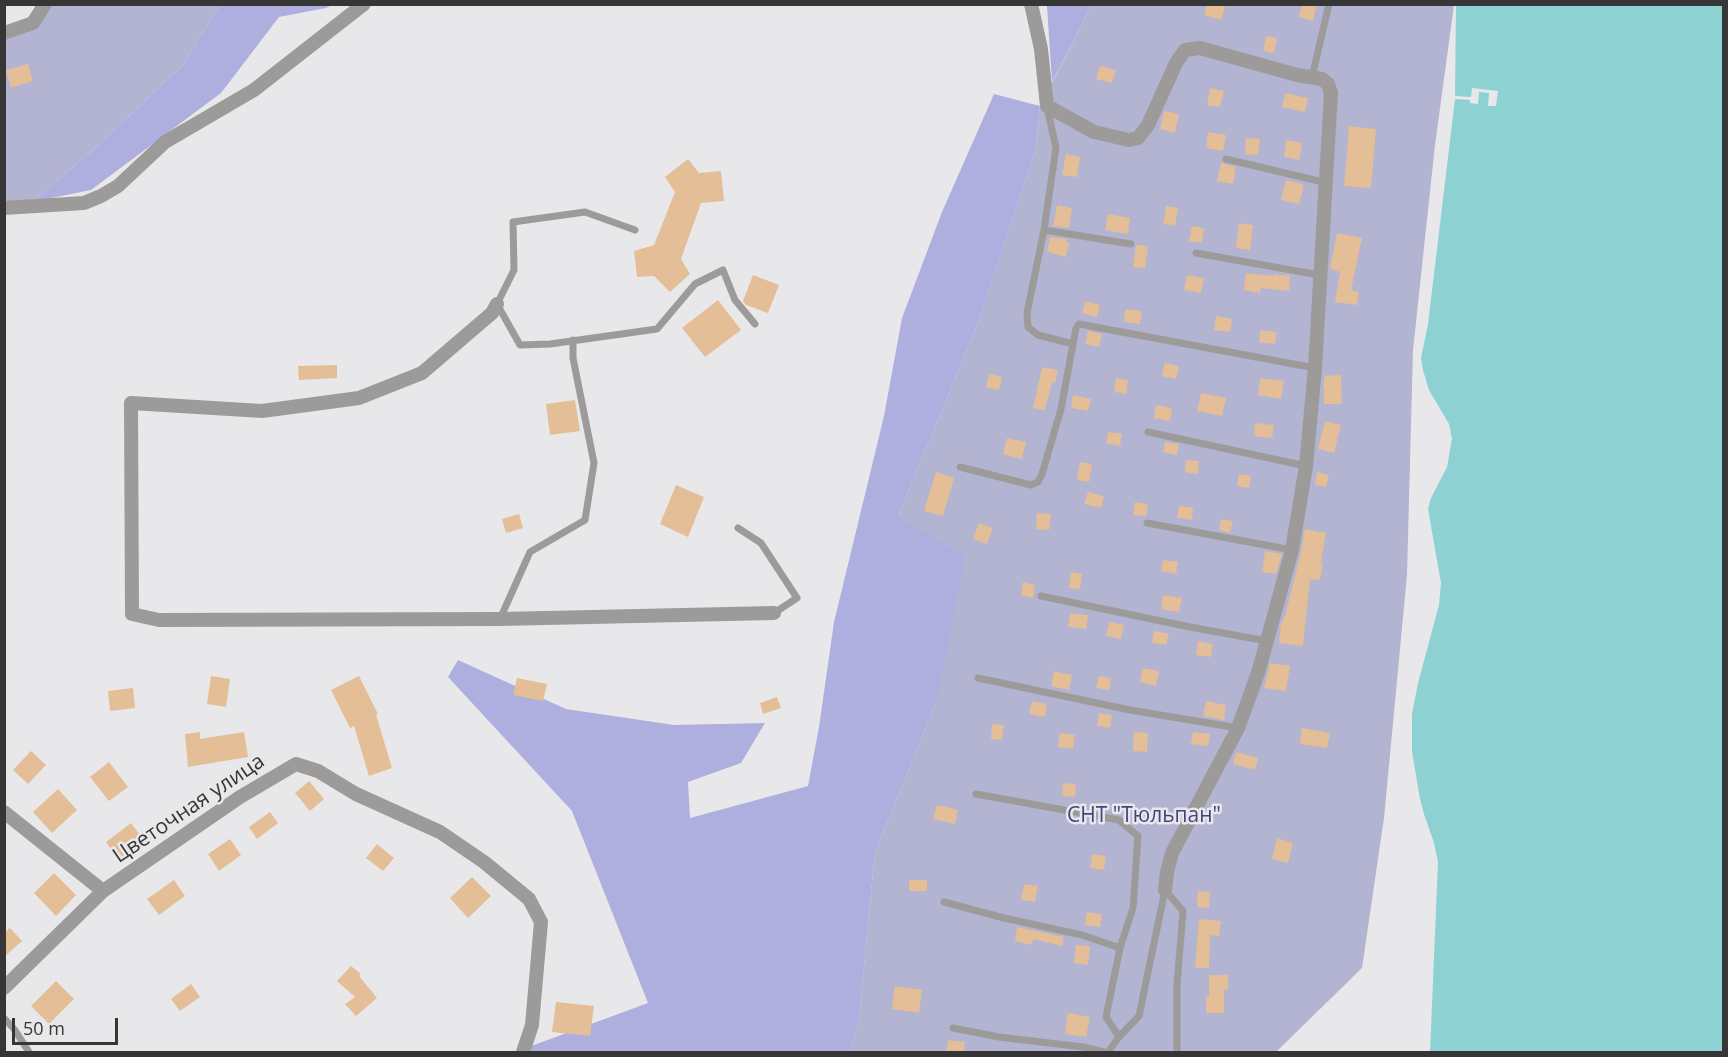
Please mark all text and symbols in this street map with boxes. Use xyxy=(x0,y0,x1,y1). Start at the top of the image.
street label: Цветочная улица xyxy=(108,749,270,869)
park label: СНТ "Тюльпан" xyxy=(1067,803,1221,829)
scale bar xyxy=(15,1006,122,1044)
text: 50 m xyxy=(23,1016,65,1040)

